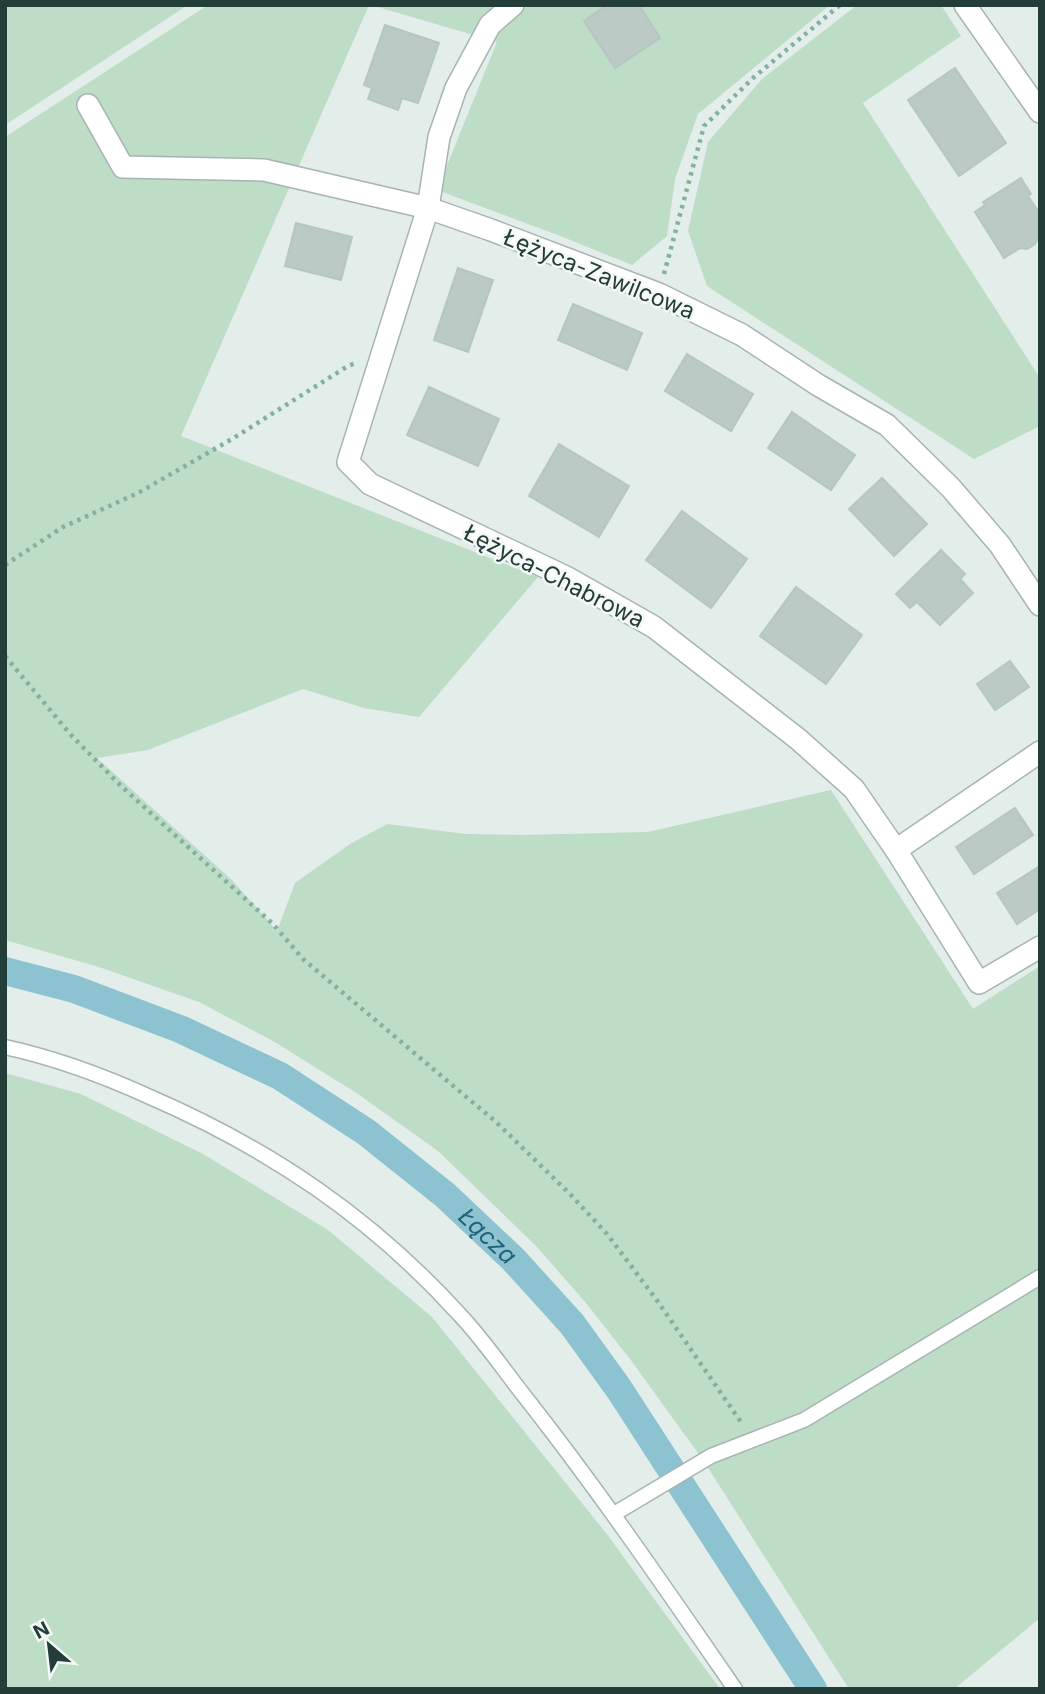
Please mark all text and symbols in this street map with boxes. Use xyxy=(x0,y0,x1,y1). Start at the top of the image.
street label: Łężyca-Zawilcowa xyxy=(499,223,699,325)
street label: Łężyca-Chabrowa xyxy=(459,518,649,634)
water label: Łącza xyxy=(453,1201,523,1270)
north arrow xyxy=(14,1610,84,1680)
text: N xyxy=(29,1617,53,1644)

